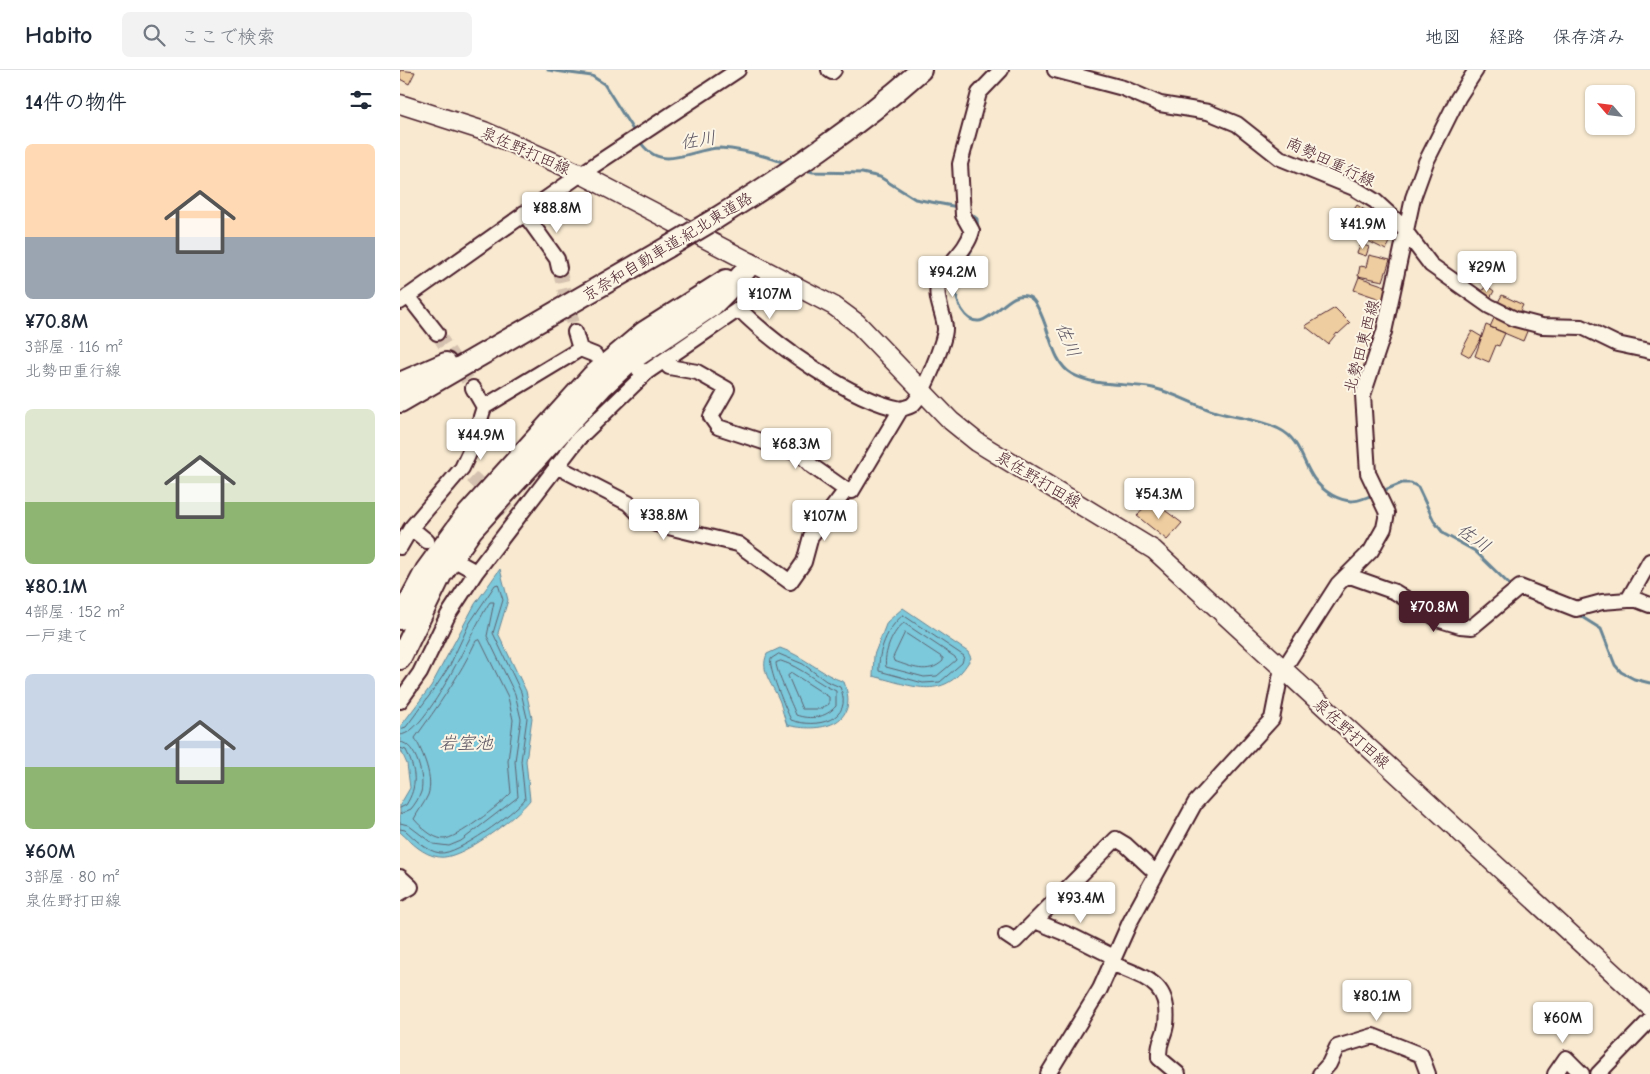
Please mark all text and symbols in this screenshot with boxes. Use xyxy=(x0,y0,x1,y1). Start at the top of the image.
search box xyxy=(122,12,472,57)
text: Habito xyxy=(25,21,92,49)
icon: search xyxy=(140,21,168,49)
text: ここで検索 xyxy=(180,26,275,48)
text: 地図 xyxy=(1425,27,1461,48)
text: 経路 xyxy=(1489,27,1525,48)
text: 保存済み xyxy=(1553,27,1625,48)
north arrow xyxy=(1585,85,1635,135)
map controls xyxy=(1585,85,1635,135)
icon: filters xyxy=(347,86,375,114)
text: 14件の物件 xyxy=(25,90,127,114)
street label: 泉佐野打田線 xyxy=(478,123,573,179)
water label: 佐川 xyxy=(679,127,717,154)
street label: 南勢田重行線 xyxy=(1283,133,1378,190)
icon: home xyxy=(155,177,245,267)
street label: 京奈和自動車道;紀北東道路 xyxy=(579,189,756,305)
pin: ¥88.8M xyxy=(516,191,598,234)
text: ¥88.8M xyxy=(533,199,581,217)
pin: ¥41.9M xyxy=(1322,208,1404,250)
text: ¥41.9M xyxy=(1340,215,1386,233)
pin: ¥29M xyxy=(1457,250,1517,293)
pin: ¥94.2M xyxy=(912,256,994,298)
text: ¥29M xyxy=(1468,258,1506,276)
text: ¥94.2M xyxy=(929,263,977,281)
pin: ¥107M xyxy=(735,278,805,320)
text: ¥107M xyxy=(748,285,792,303)
street label: 北勢田東西線 xyxy=(1341,298,1383,395)
text: ¥70.8M xyxy=(25,309,88,333)
water label: 佐川 xyxy=(1051,320,1084,361)
text: 3部屋 · 116 m² xyxy=(25,338,123,356)
text: 北勢田重行線 xyxy=(25,362,121,380)
pin: ¥44.9M xyxy=(440,418,522,461)
text: ¥44.9M xyxy=(457,426,505,444)
pin: ¥68.3M xyxy=(755,428,837,470)
text: ¥68.3M xyxy=(772,435,820,453)
icon: home xyxy=(155,442,245,532)
street label: 泉佐野打田線 xyxy=(993,447,1084,512)
pin: ¥54.3M xyxy=(1118,478,1200,520)
text: ¥54.3M xyxy=(1135,485,1183,503)
pin: ¥38.8M xyxy=(623,498,705,541)
pin: ¥107M xyxy=(790,500,860,542)
text: ¥38.8M xyxy=(640,506,688,524)
text: ¥107M xyxy=(803,507,847,525)
water label: 佐川 xyxy=(1453,519,1494,557)
text: ¥80.1M xyxy=(25,574,87,598)
pin: ¥70.8M xyxy=(1393,590,1475,633)
text: ¥70.8M xyxy=(1410,598,1458,616)
text: 4部屋 · 152 m² xyxy=(25,603,124,621)
text: 一戸建て xyxy=(25,627,89,645)
street label: 泉佐野打田線 xyxy=(1310,695,1393,773)
icon: home xyxy=(155,707,245,797)
water label: 岩室池 xyxy=(439,733,494,754)
text: ¥60M xyxy=(25,839,75,863)
text: 3部屋 · 80 m² xyxy=(25,868,119,886)
pin: ¥93.4M xyxy=(1040,882,1122,924)
text: ¥93.4M xyxy=(1057,889,1105,907)
text: 泉佐野打田線 xyxy=(25,892,121,910)
pin: ¥80.1M xyxy=(1336,980,1418,1022)
text: ¥80.1M xyxy=(1353,987,1401,1005)
pin: ¥60M xyxy=(1533,1002,1593,1044)
text: ¥60M xyxy=(1544,1009,1582,1027)

